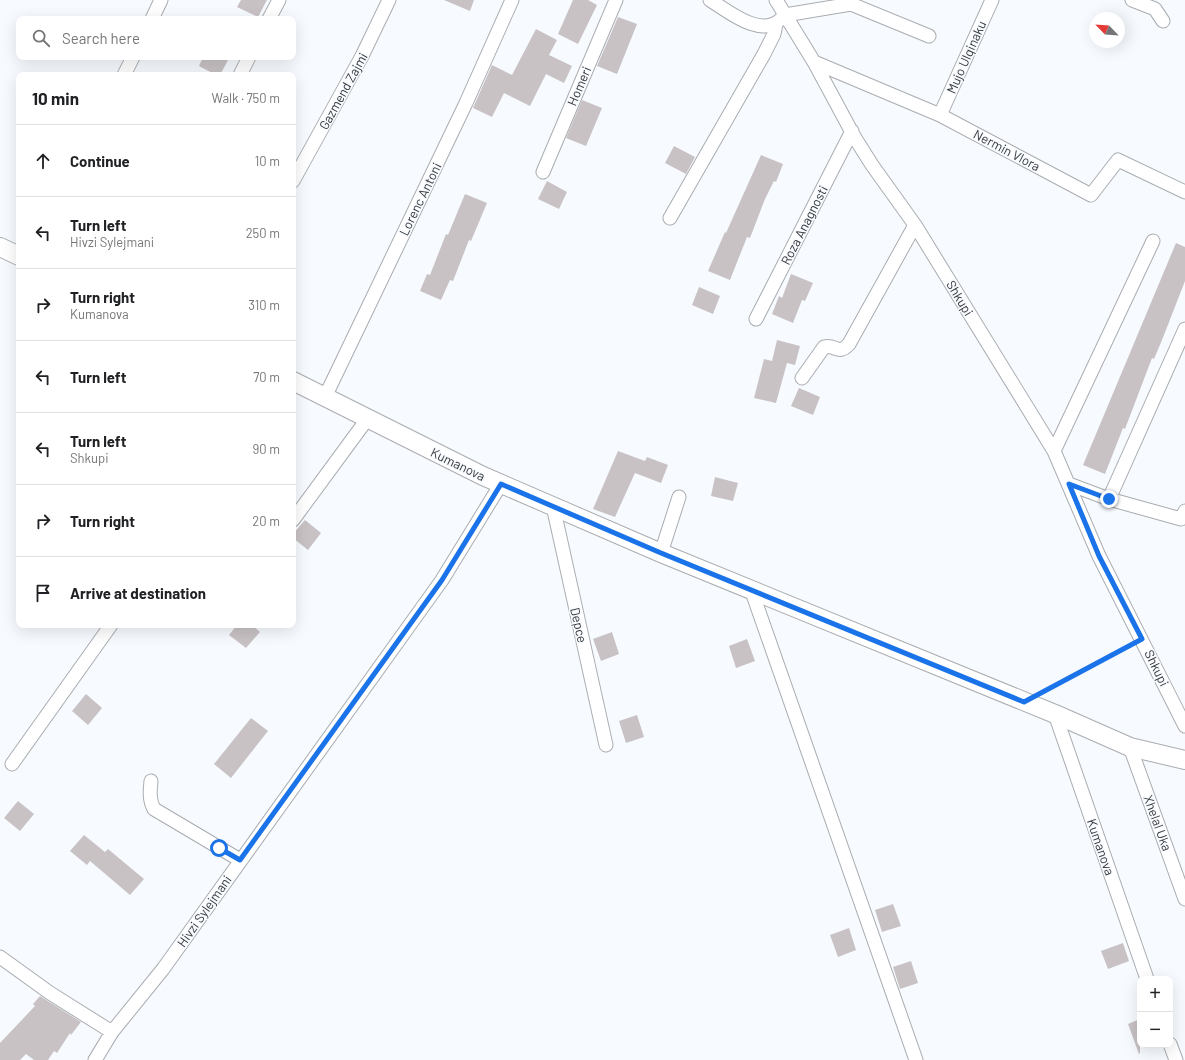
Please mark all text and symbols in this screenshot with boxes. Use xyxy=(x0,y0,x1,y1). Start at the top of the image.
north arrow xyxy=(1089,12,1125,48)
search box xyxy=(16,16,296,60)
street label: Mujo Ulqinaku xyxy=(943,18,989,96)
icon: search xyxy=(30,27,52,49)
text: Search here xyxy=(62,29,140,47)
street label: Gazmend Zajmi xyxy=(315,50,371,132)
street label: Homeri xyxy=(564,64,594,108)
text: 10 min xyxy=(32,88,79,108)
text: Walk · 750 m xyxy=(212,90,280,106)
street label: Nermin Vlora xyxy=(971,126,1043,174)
icon: ahead xyxy=(32,150,54,172)
text: Continue xyxy=(70,152,130,170)
text: 10 m xyxy=(255,153,280,169)
street label: Lorenc Antoni xyxy=(395,160,445,238)
street label: Roza Anagnosti xyxy=(777,183,831,267)
text: Turn left xyxy=(70,216,126,234)
icon: left xyxy=(32,222,54,244)
text: 250 m xyxy=(246,225,280,241)
text: Hivzi Sylejmani xyxy=(70,234,154,250)
street label: Shkupi xyxy=(943,277,977,319)
text: Turn right xyxy=(70,288,135,306)
icon: right xyxy=(32,294,54,316)
text: 310 m xyxy=(248,297,280,313)
text: Kumanova xyxy=(70,306,129,322)
icon: left xyxy=(32,366,54,388)
text: Turn left xyxy=(70,368,126,386)
text: 70 m xyxy=(253,369,280,385)
text: Turn left xyxy=(70,432,126,450)
icon: left xyxy=(32,438,54,460)
text: 90 m xyxy=(253,441,280,457)
street label: Kumanova xyxy=(428,444,488,484)
text: Shkupi xyxy=(70,450,109,466)
route end xyxy=(1100,490,1118,508)
icon: right xyxy=(32,510,54,532)
text: Turn right xyxy=(70,512,135,530)
text: 20 m xyxy=(252,513,280,529)
icon: arrive xyxy=(32,582,54,604)
text: Arrive at destination xyxy=(70,584,206,602)
street label: Depce xyxy=(567,606,591,644)
street label: Shkupi xyxy=(1141,647,1173,689)
street label: Xhelal Uka xyxy=(1141,793,1175,853)
street label: Kumanova xyxy=(1084,817,1118,877)
route start xyxy=(210,839,228,857)
street label: Hivzi Sylejmani xyxy=(173,872,235,950)
map controls xyxy=(1137,976,1173,1048)
button: + xyxy=(1137,976,1173,1012)
button: − xyxy=(1137,1012,1173,1048)

